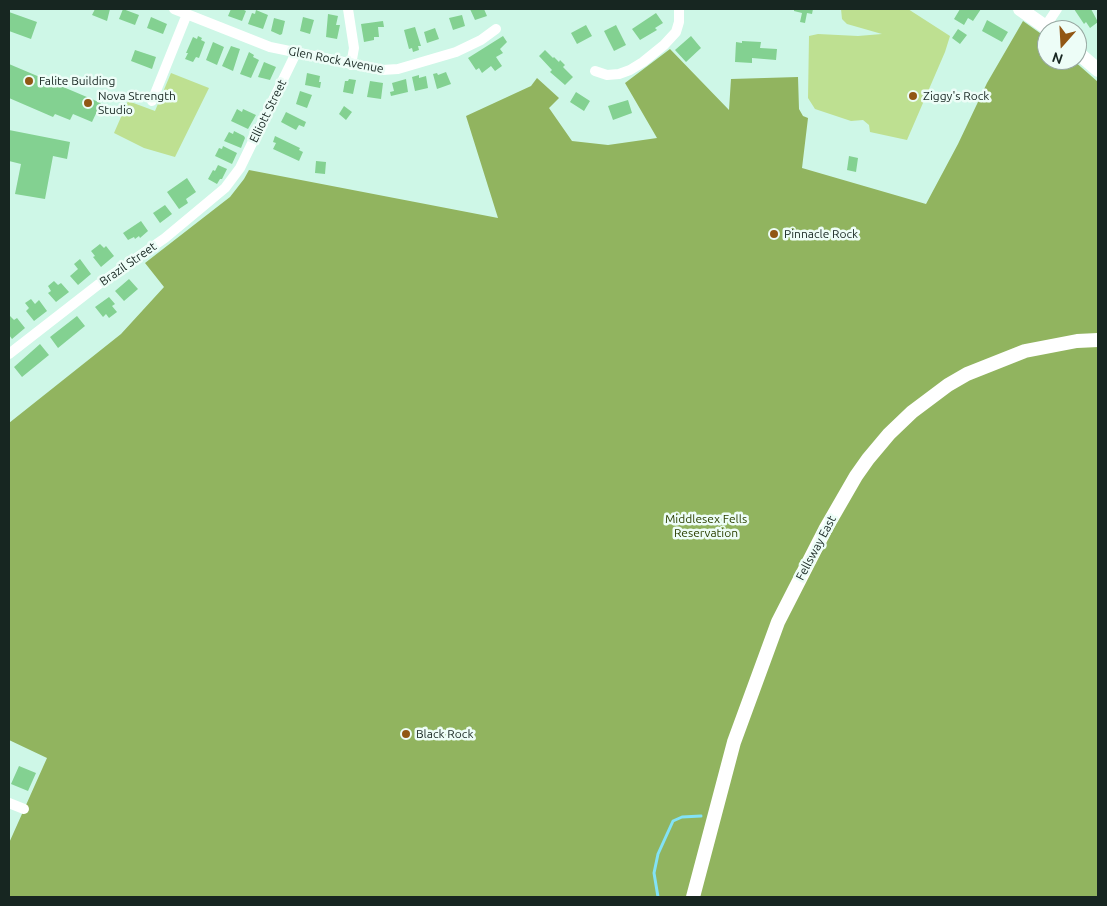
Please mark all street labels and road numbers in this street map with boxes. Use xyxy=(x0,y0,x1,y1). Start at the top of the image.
street label: Glen Rock Avenue xyxy=(287,44,385,76)
street label: Elliott Street xyxy=(246,77,290,145)
street label: Brazil Street xyxy=(97,239,159,289)
street label: Fellsway East xyxy=(793,513,839,583)

